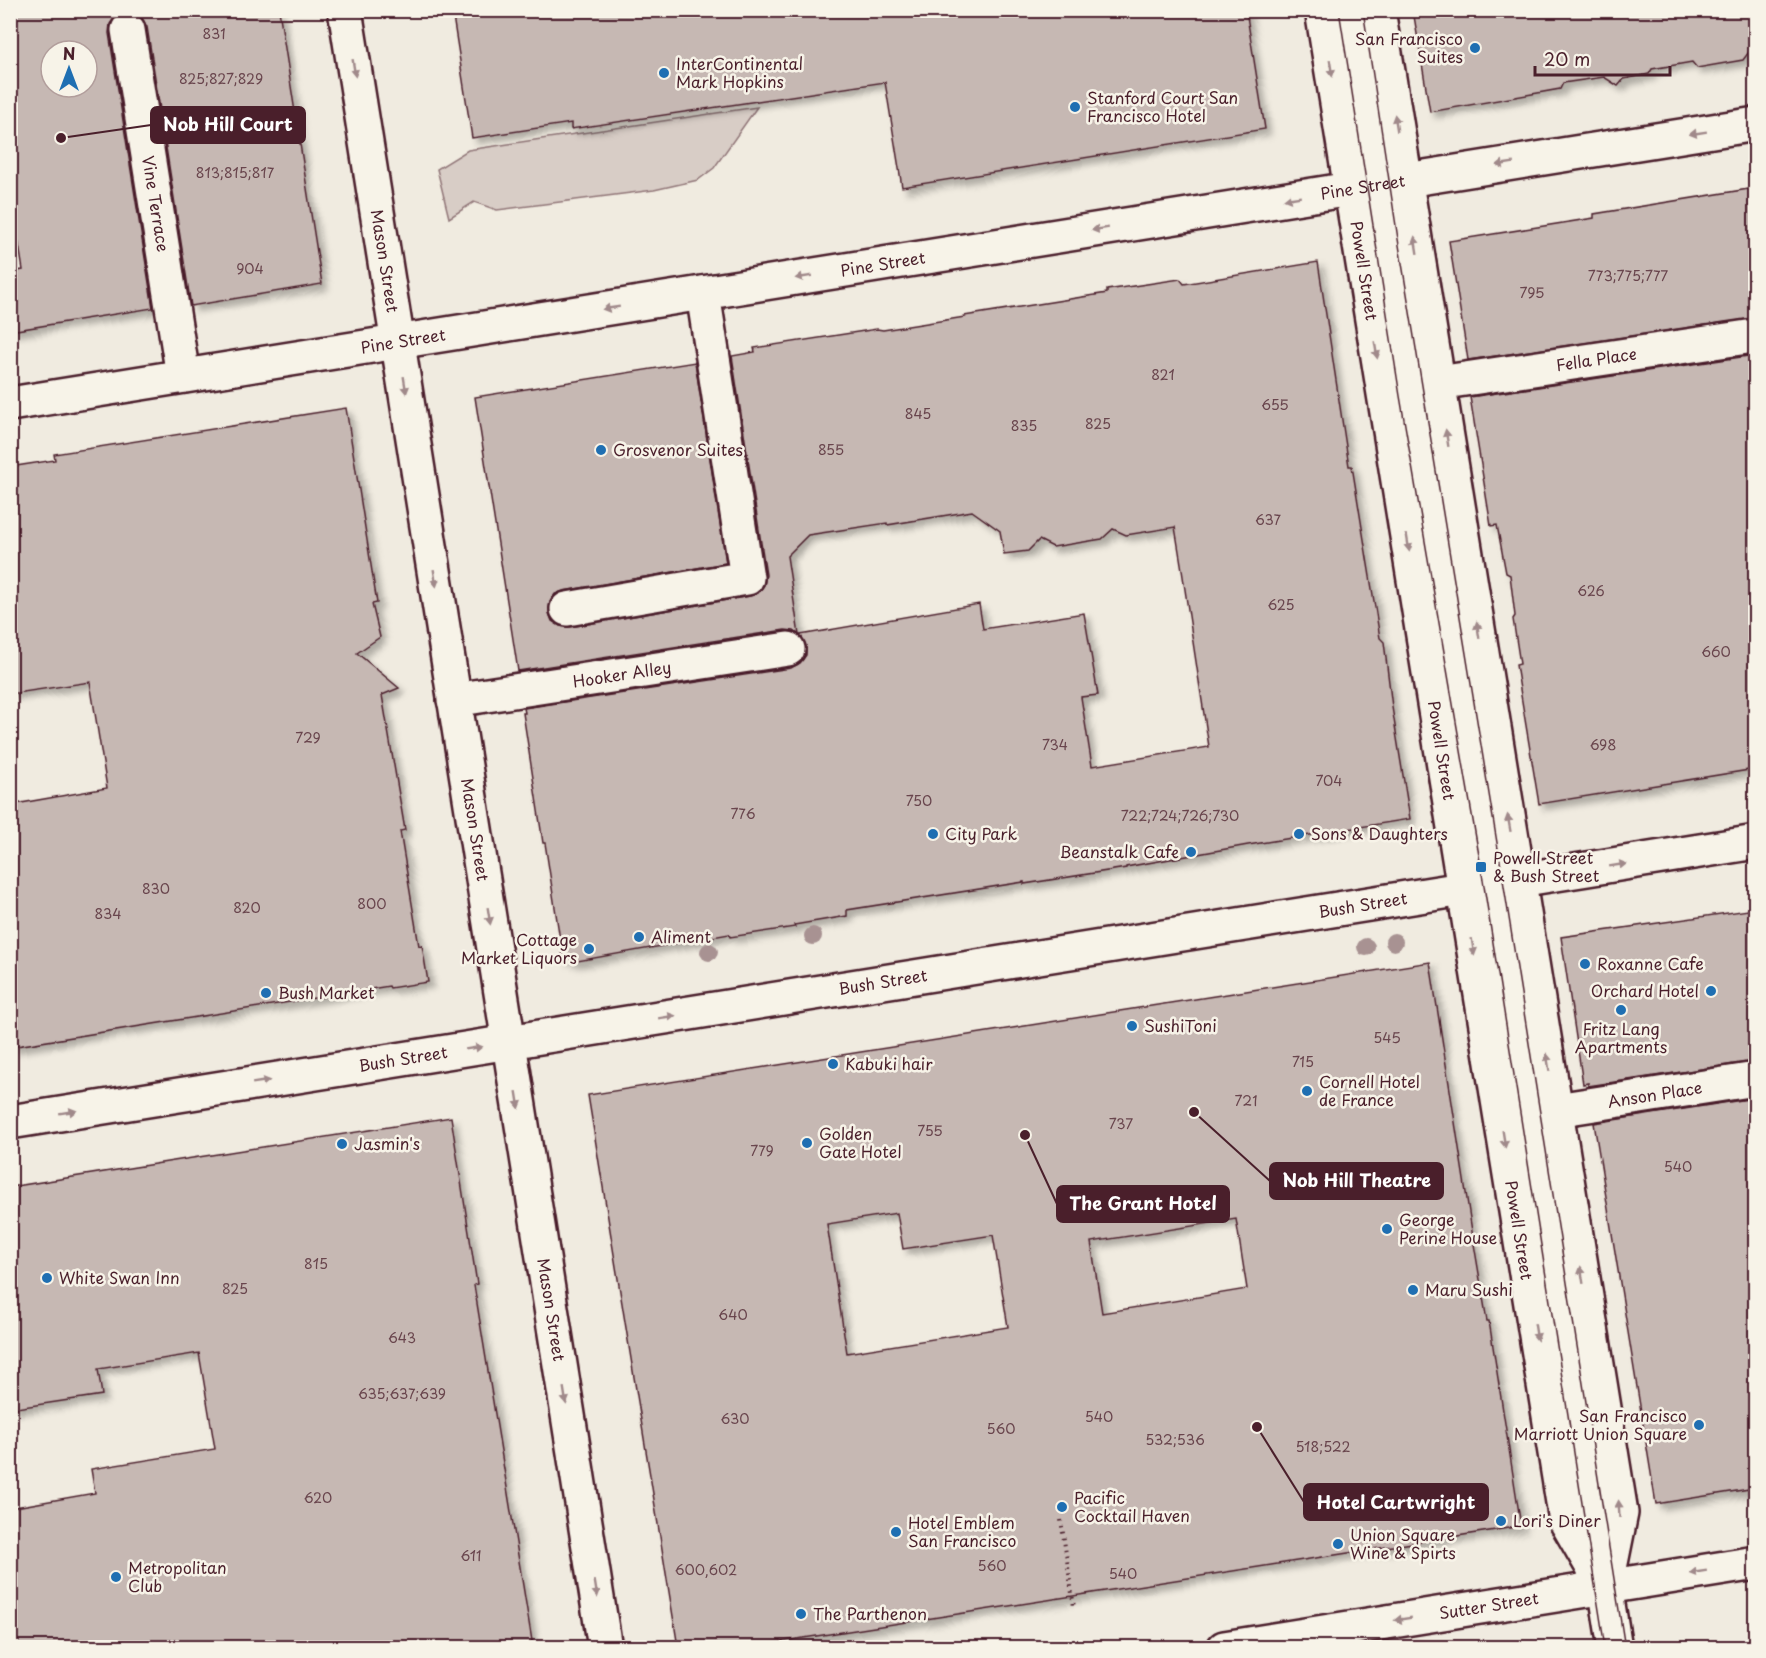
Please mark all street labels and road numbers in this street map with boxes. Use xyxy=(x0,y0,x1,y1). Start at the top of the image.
street label: Vine Terrace xyxy=(137,154,176,254)
street label: Pine Street xyxy=(1318,167,1407,205)
street label: Mason Street xyxy=(366,207,406,314)
street label: Powell Street xyxy=(1345,219,1385,322)
street label: Pine Street xyxy=(839,244,927,282)
street label: Pine Street xyxy=(359,321,447,359)
street label: Fella Place xyxy=(1554,341,1638,376)
street label: Hooker Alley xyxy=(571,654,673,693)
street label: Powell Street xyxy=(1423,699,1462,802)
street label: Mason Street xyxy=(456,776,496,883)
street label: Bush Street xyxy=(1316,885,1409,923)
street label: Bush Street xyxy=(837,962,929,1000)
street label: Bush Street xyxy=(357,1039,449,1077)
street label: Anson Place xyxy=(1606,1075,1704,1113)
street label: Powell Street xyxy=(1500,1179,1540,1282)
street label: Mason Street xyxy=(532,1256,572,1363)
street label: Sutter Street xyxy=(1437,1585,1540,1625)

